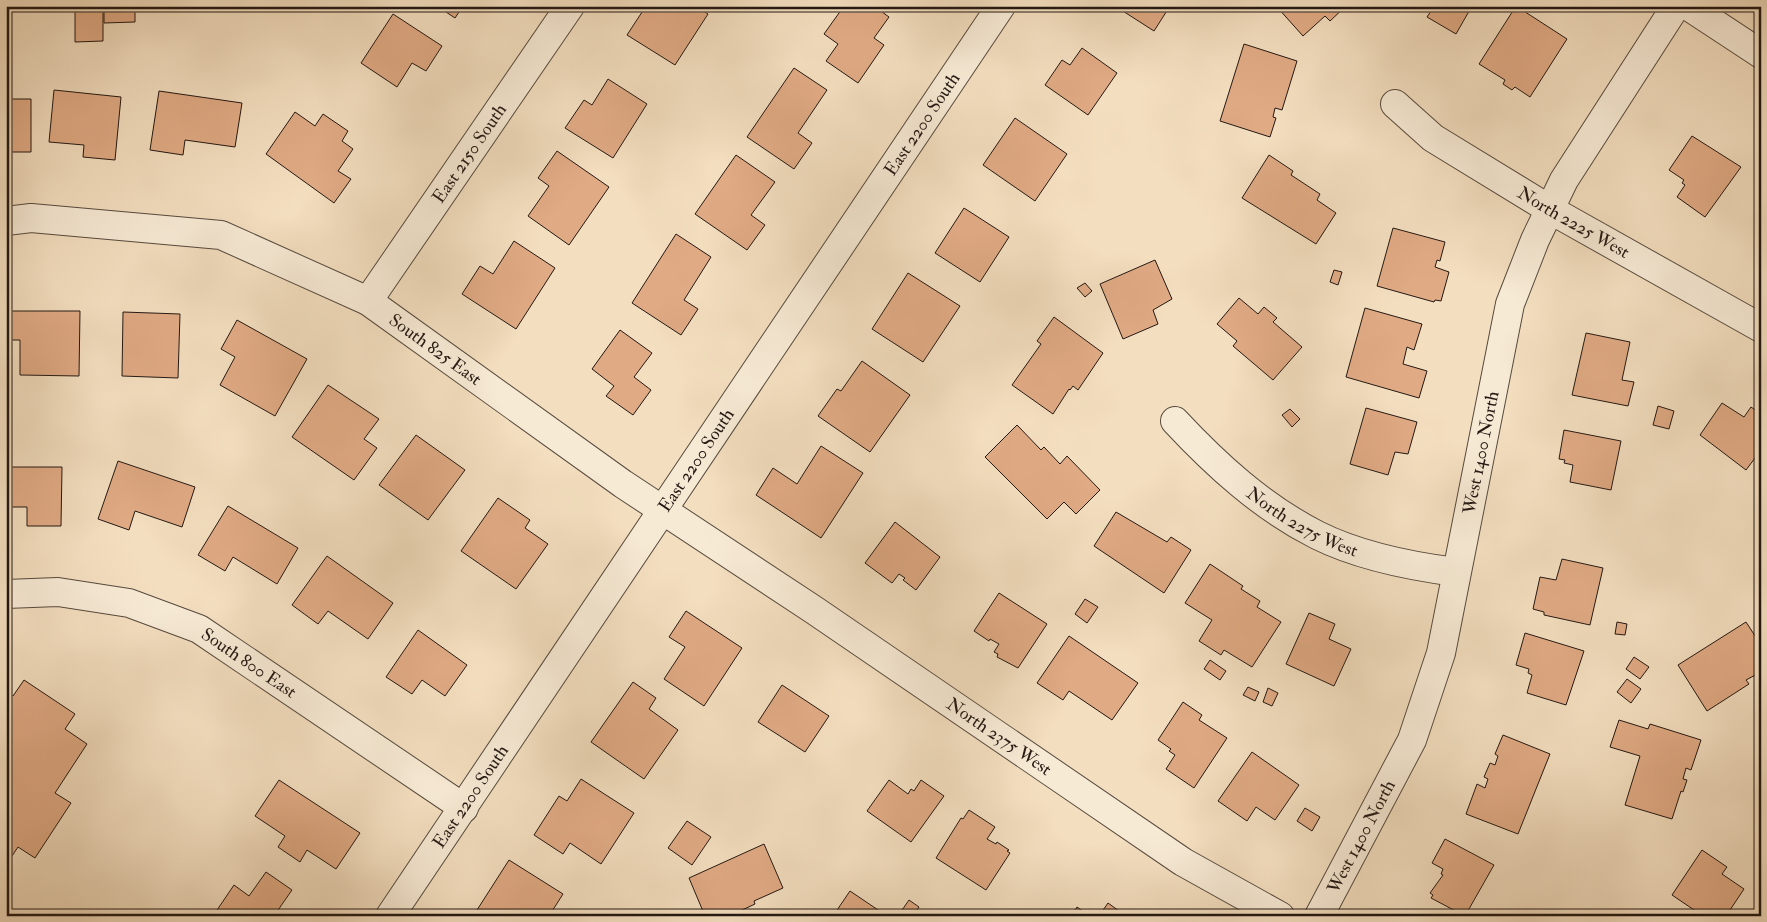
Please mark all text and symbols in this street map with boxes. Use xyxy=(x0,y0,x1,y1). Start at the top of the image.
street label: East 2200 South xyxy=(879,68,965,180)
street label: East 2150 South xyxy=(427,99,512,208)
street label: North 2225 West xyxy=(1513,181,1634,264)
street label: South 825 East xyxy=(384,309,486,391)
street label: West 1400 North xyxy=(1458,389,1505,517)
street label: East 2200 South xyxy=(653,404,740,517)
street label: North 2275 West xyxy=(1242,482,1361,563)
street label: South 800 East xyxy=(197,623,301,704)
street label: North 2375 West xyxy=(942,693,1056,781)
street label: East 2200 South xyxy=(428,740,514,853)
street label: West 1400 North xyxy=(1322,776,1401,898)

